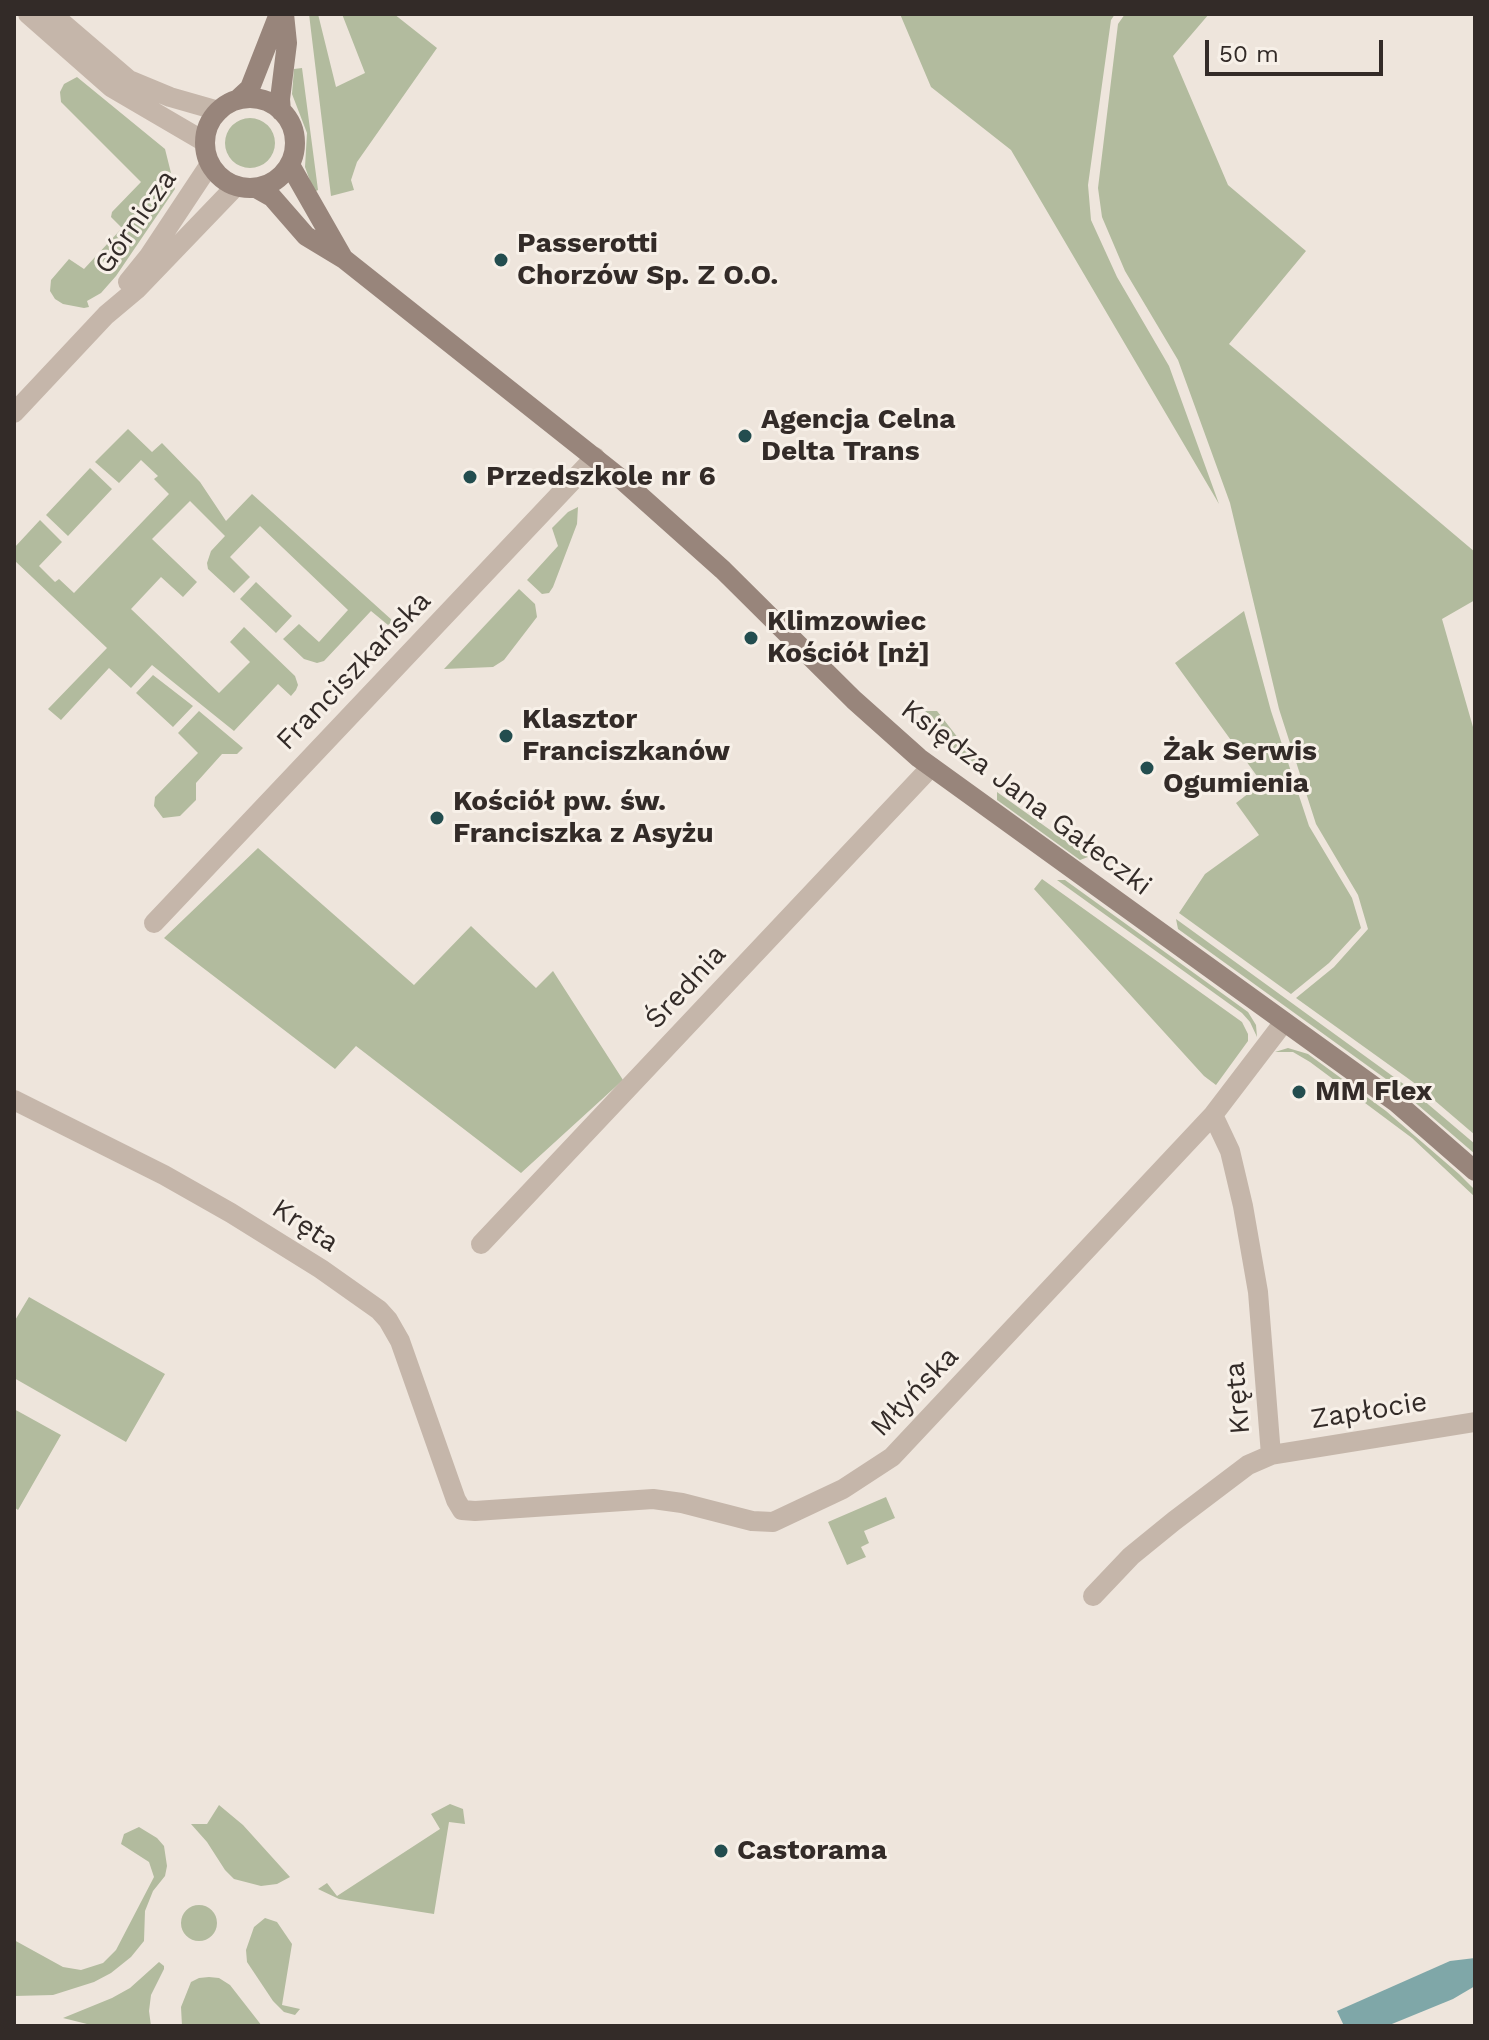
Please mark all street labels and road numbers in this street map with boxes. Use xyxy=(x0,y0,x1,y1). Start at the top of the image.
street label: Górnicza xyxy=(88,163,184,281)
street label: Franciszkańska xyxy=(270,585,438,757)
street label: Księdza Jana Gałeczki xyxy=(894,693,1158,903)
street label: Średnia xyxy=(639,938,733,1036)
street label: Kręta xyxy=(265,1192,345,1260)
street label: Młyńska xyxy=(864,1340,966,1444)
street label: Kręta xyxy=(1218,1360,1258,1436)
street label: Zapłocie xyxy=(1308,1385,1430,1437)

